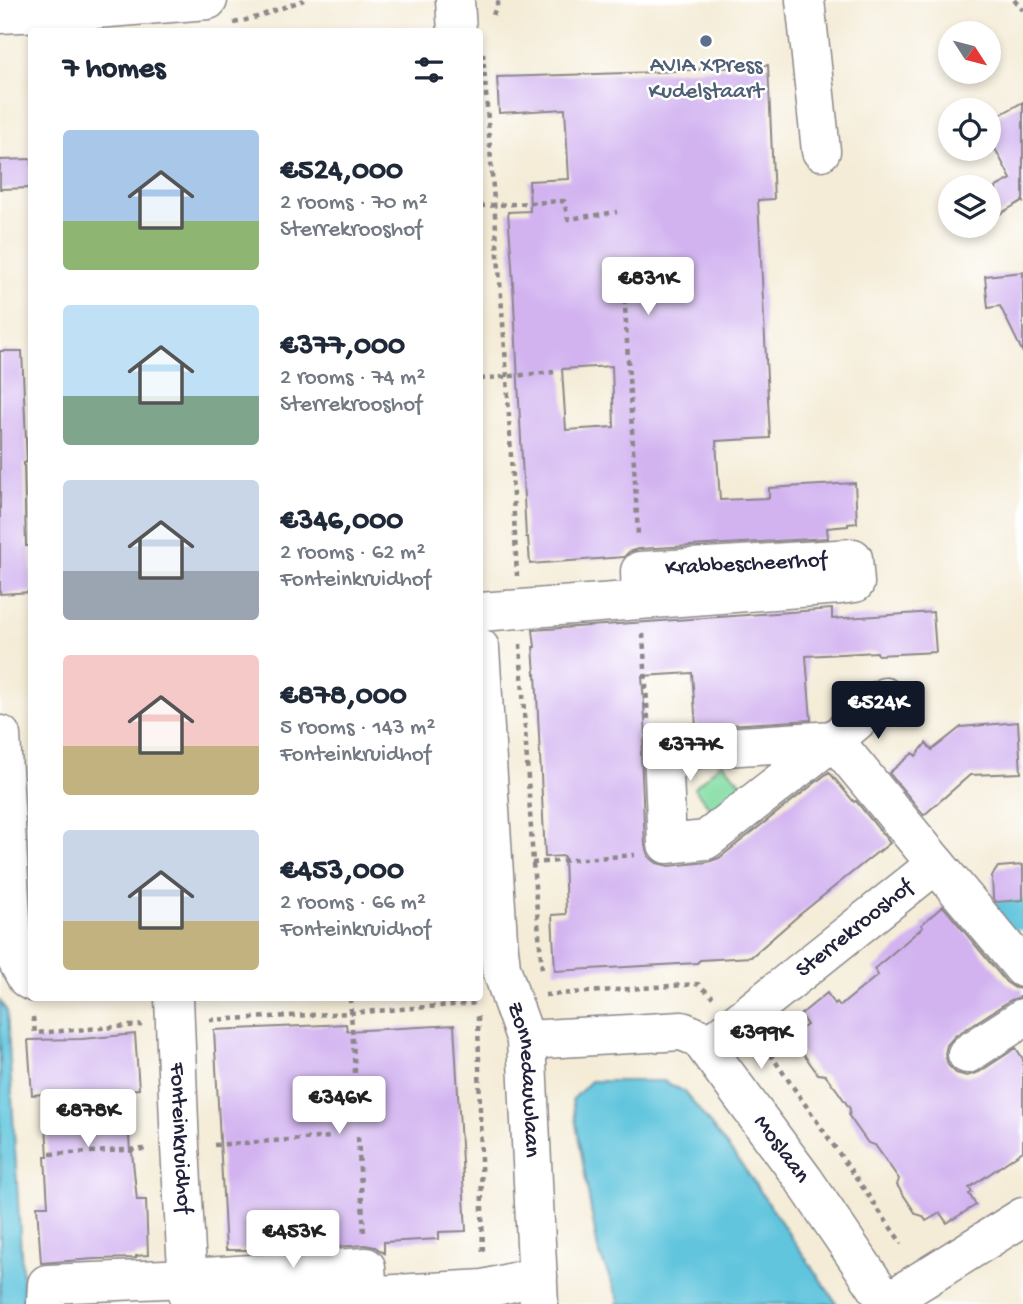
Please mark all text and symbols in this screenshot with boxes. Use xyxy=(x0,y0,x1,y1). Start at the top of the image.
north arrow xyxy=(938,21,1001,84)
map controls xyxy=(938,21,1001,238)
marker: AVIA XPress Kudelstaart xyxy=(698,33,714,49)
icon: filters xyxy=(410,51,448,89)
text: 7 homes xyxy=(63,53,165,88)
place label: AVIA XPress Kudelstaart xyxy=(649,53,765,106)
button: locate xyxy=(938,98,1001,161)
text: €524,000 xyxy=(280,155,403,190)
icon: home xyxy=(119,158,203,242)
button: layers xyxy=(938,175,1001,238)
text: 2 rooms · 70 m² xyxy=(280,190,428,217)
text: Sterrekrooshof xyxy=(280,217,422,244)
pin: €831K xyxy=(599,258,697,317)
text: €831K xyxy=(618,266,678,293)
text: €377,000 xyxy=(280,330,405,365)
icon: home xyxy=(119,333,203,417)
text: 2 rooms · 74 m² xyxy=(280,365,425,392)
text: Sterrekrooshof xyxy=(280,392,422,419)
text: €346,000 xyxy=(280,505,403,540)
icon: home xyxy=(119,508,203,592)
text: 2 rooms · 62 m² xyxy=(280,540,425,567)
street label: Krabbescheerhof xyxy=(665,547,829,583)
text: Fonteinkruidhof xyxy=(280,567,431,594)
text: €878,000 xyxy=(280,680,407,715)
pin: €524K xyxy=(829,682,927,741)
icon: home xyxy=(119,683,203,767)
text: €524K xyxy=(848,690,908,717)
text: 5 rooms · 143 m² xyxy=(280,715,435,742)
pin: €377K xyxy=(641,724,739,783)
text: €377K xyxy=(659,732,721,759)
text: Fonteinkruidhof xyxy=(280,742,431,769)
text: €453,000 xyxy=(280,855,404,890)
icon: home xyxy=(119,858,203,942)
street label: Sterrekrooshof xyxy=(791,873,920,984)
text: 2 rooms · 66 m² xyxy=(280,890,426,917)
text: Fonteinkruidhof xyxy=(280,917,431,944)
street label: Zonnedauwlaan xyxy=(500,998,545,1158)
pin: €399K xyxy=(712,1012,810,1071)
text: €399K xyxy=(730,1020,792,1047)
street label: Fonteinkruidhof xyxy=(163,1061,197,1216)
pin: €346K xyxy=(290,1076,388,1136)
text: €346K xyxy=(309,1085,369,1112)
pin: €878K xyxy=(39,1090,137,1149)
text: €878K xyxy=(56,1098,120,1125)
street label: Moslaan xyxy=(747,1110,815,1189)
pin: €453K xyxy=(244,1210,342,1270)
text: €453K xyxy=(262,1219,324,1246)

